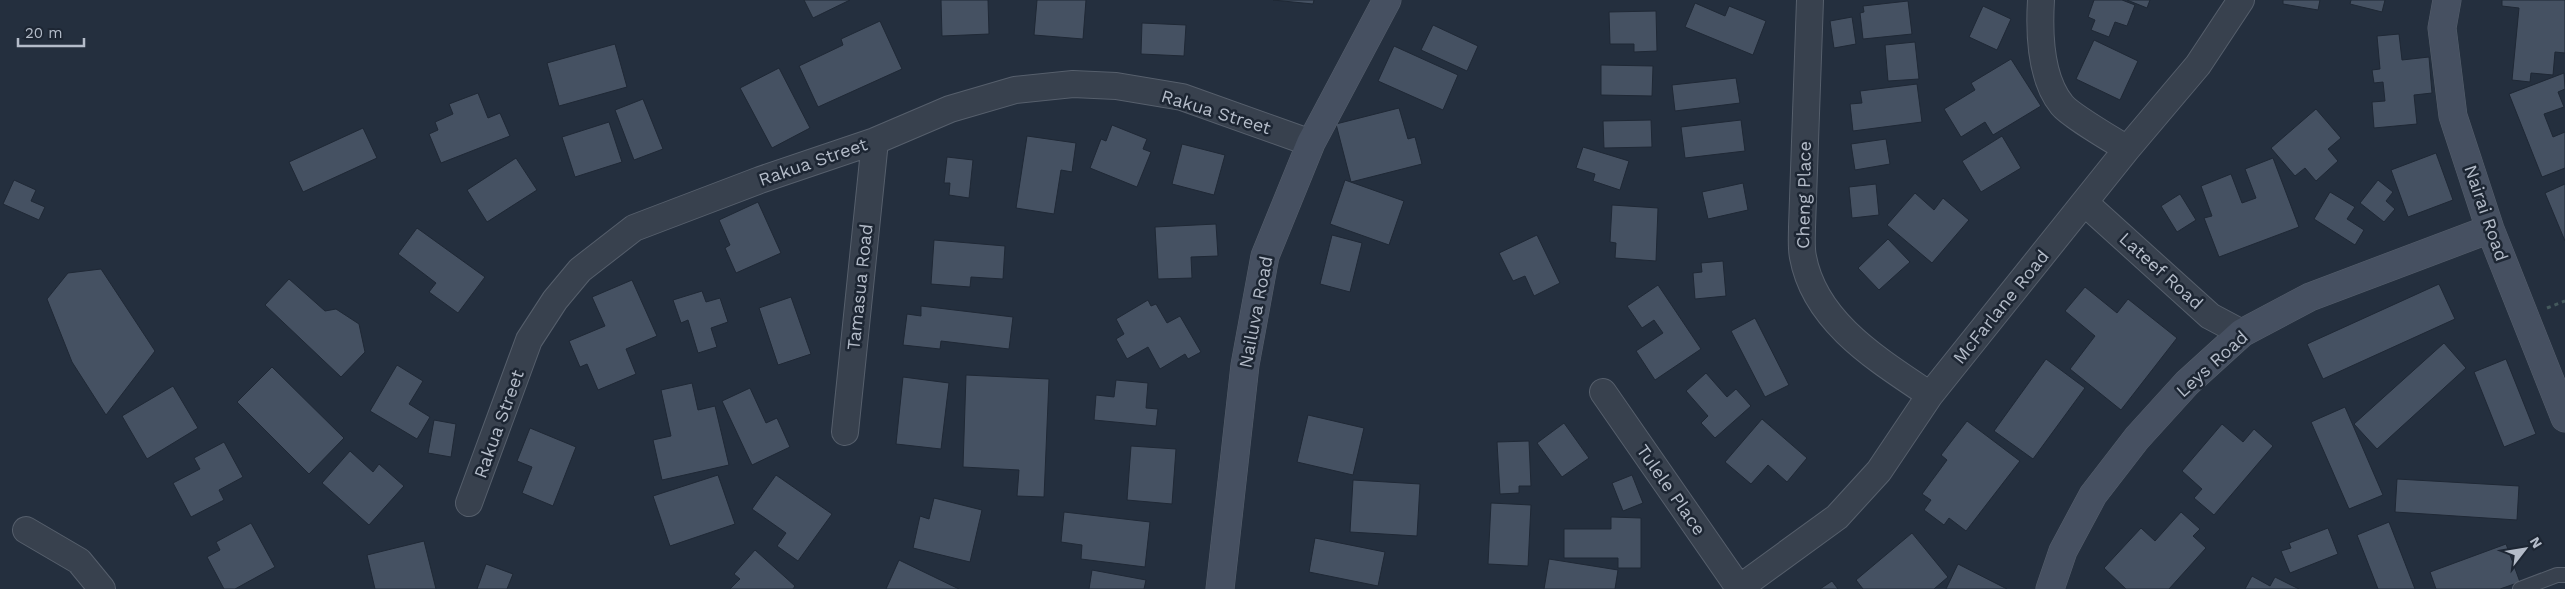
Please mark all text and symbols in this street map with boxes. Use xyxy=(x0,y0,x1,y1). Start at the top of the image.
scale bar xyxy=(18,15,84,47)
text: 20 m xyxy=(25,24,63,42)
street label: Rakua Street xyxy=(1159,85,1274,138)
street label: Rakua Street xyxy=(756,133,870,190)
street label: Cheng Place xyxy=(1792,141,1815,249)
street label: Nairai Road xyxy=(2460,162,2513,264)
street label: Tamasua Road xyxy=(842,223,877,351)
street label: Lateef Road xyxy=(2115,228,2207,314)
street label: McFarlane Road xyxy=(1948,246,2053,368)
street label: Nailuva Road xyxy=(1234,254,1277,370)
street label: Leys Road xyxy=(2172,326,2252,401)
street label: Rakua Street xyxy=(469,366,528,481)
street label: Tulele Place xyxy=(1632,440,1710,539)
north arrow xyxy=(2500,524,2550,574)
text: N xyxy=(2527,534,2546,551)

